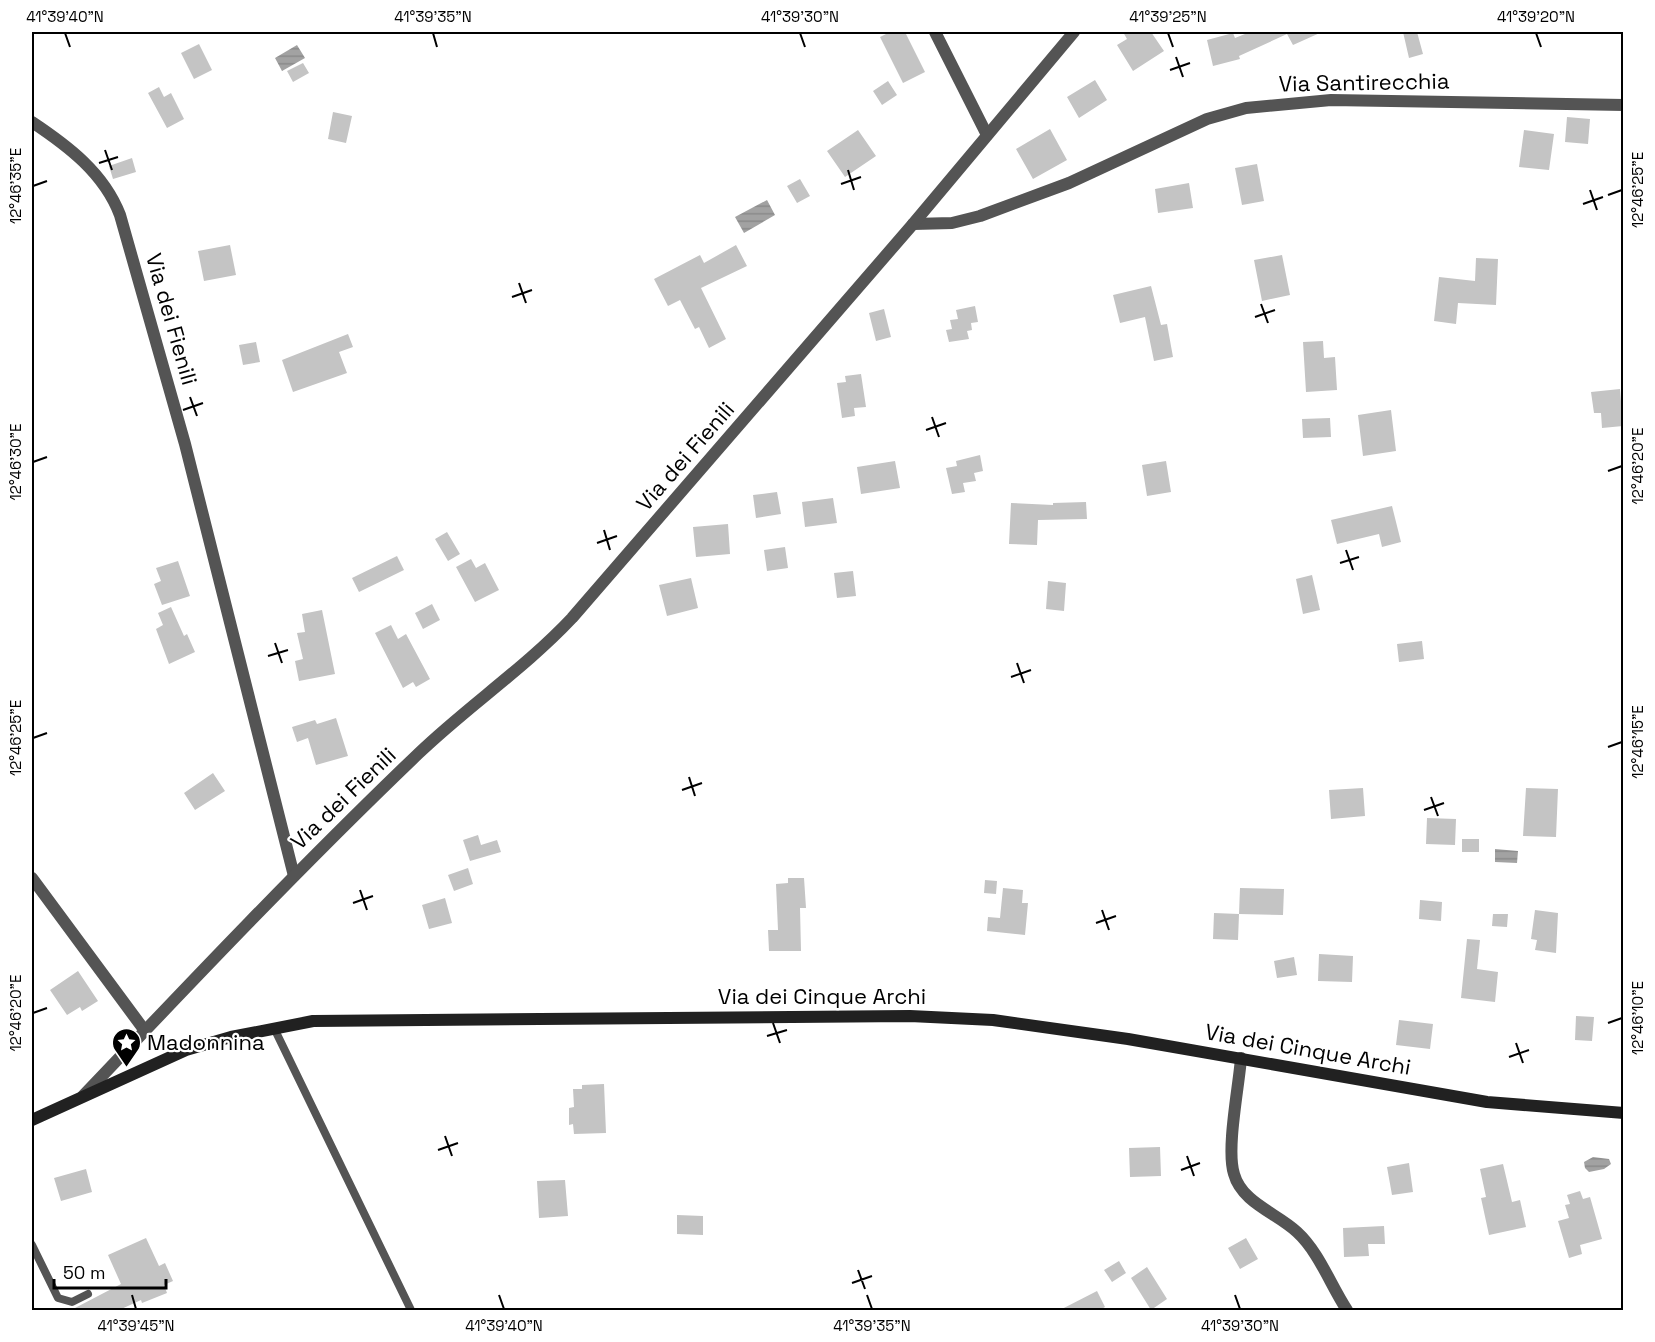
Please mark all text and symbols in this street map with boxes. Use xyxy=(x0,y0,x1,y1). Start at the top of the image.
text: 41°39'40"N xyxy=(26,7,104,26)
text: 41°39'35"N xyxy=(394,7,472,26)
text: 41°39'30"N xyxy=(761,7,839,26)
text: 41°39'25"N xyxy=(1129,7,1207,26)
text: 41°39'20"N xyxy=(1497,7,1575,26)
street label: Via Santirecchia xyxy=(1278,67,1450,97)
text: 12°46'35"E xyxy=(6,148,25,224)
text: 12°46'25"E xyxy=(1628,152,1647,228)
street label: Via dei Fienili xyxy=(140,250,204,388)
street label: Via dei Fienili xyxy=(630,396,740,516)
text: 12°46'30"E xyxy=(6,424,25,500)
text: 12°46'20"E xyxy=(1628,428,1647,504)
text: 12°46'25"E xyxy=(6,700,25,776)
text: 12°46'15"E xyxy=(1628,705,1647,779)
street label: Via dei Fienili xyxy=(285,741,401,855)
text: 12°46'20"E xyxy=(6,975,25,1051)
text: 12°46'10"E xyxy=(1628,981,1647,1055)
street label: Via dei Cinque Archi xyxy=(718,982,926,1010)
street label: Via dei Cinque Archi xyxy=(1203,1017,1413,1081)
place icon: Madonnina xyxy=(110,1026,142,1068)
place label: Madonnina xyxy=(147,1028,265,1056)
scale bar xyxy=(54,1252,166,1290)
text: 50 m xyxy=(63,1261,105,1284)
text: 41°39'45"N xyxy=(97,1316,175,1335)
text: 41°39'40"N xyxy=(465,1316,543,1335)
text: 41°39'35"N xyxy=(833,1316,911,1335)
text: 41°39'30"N xyxy=(1201,1316,1279,1335)

